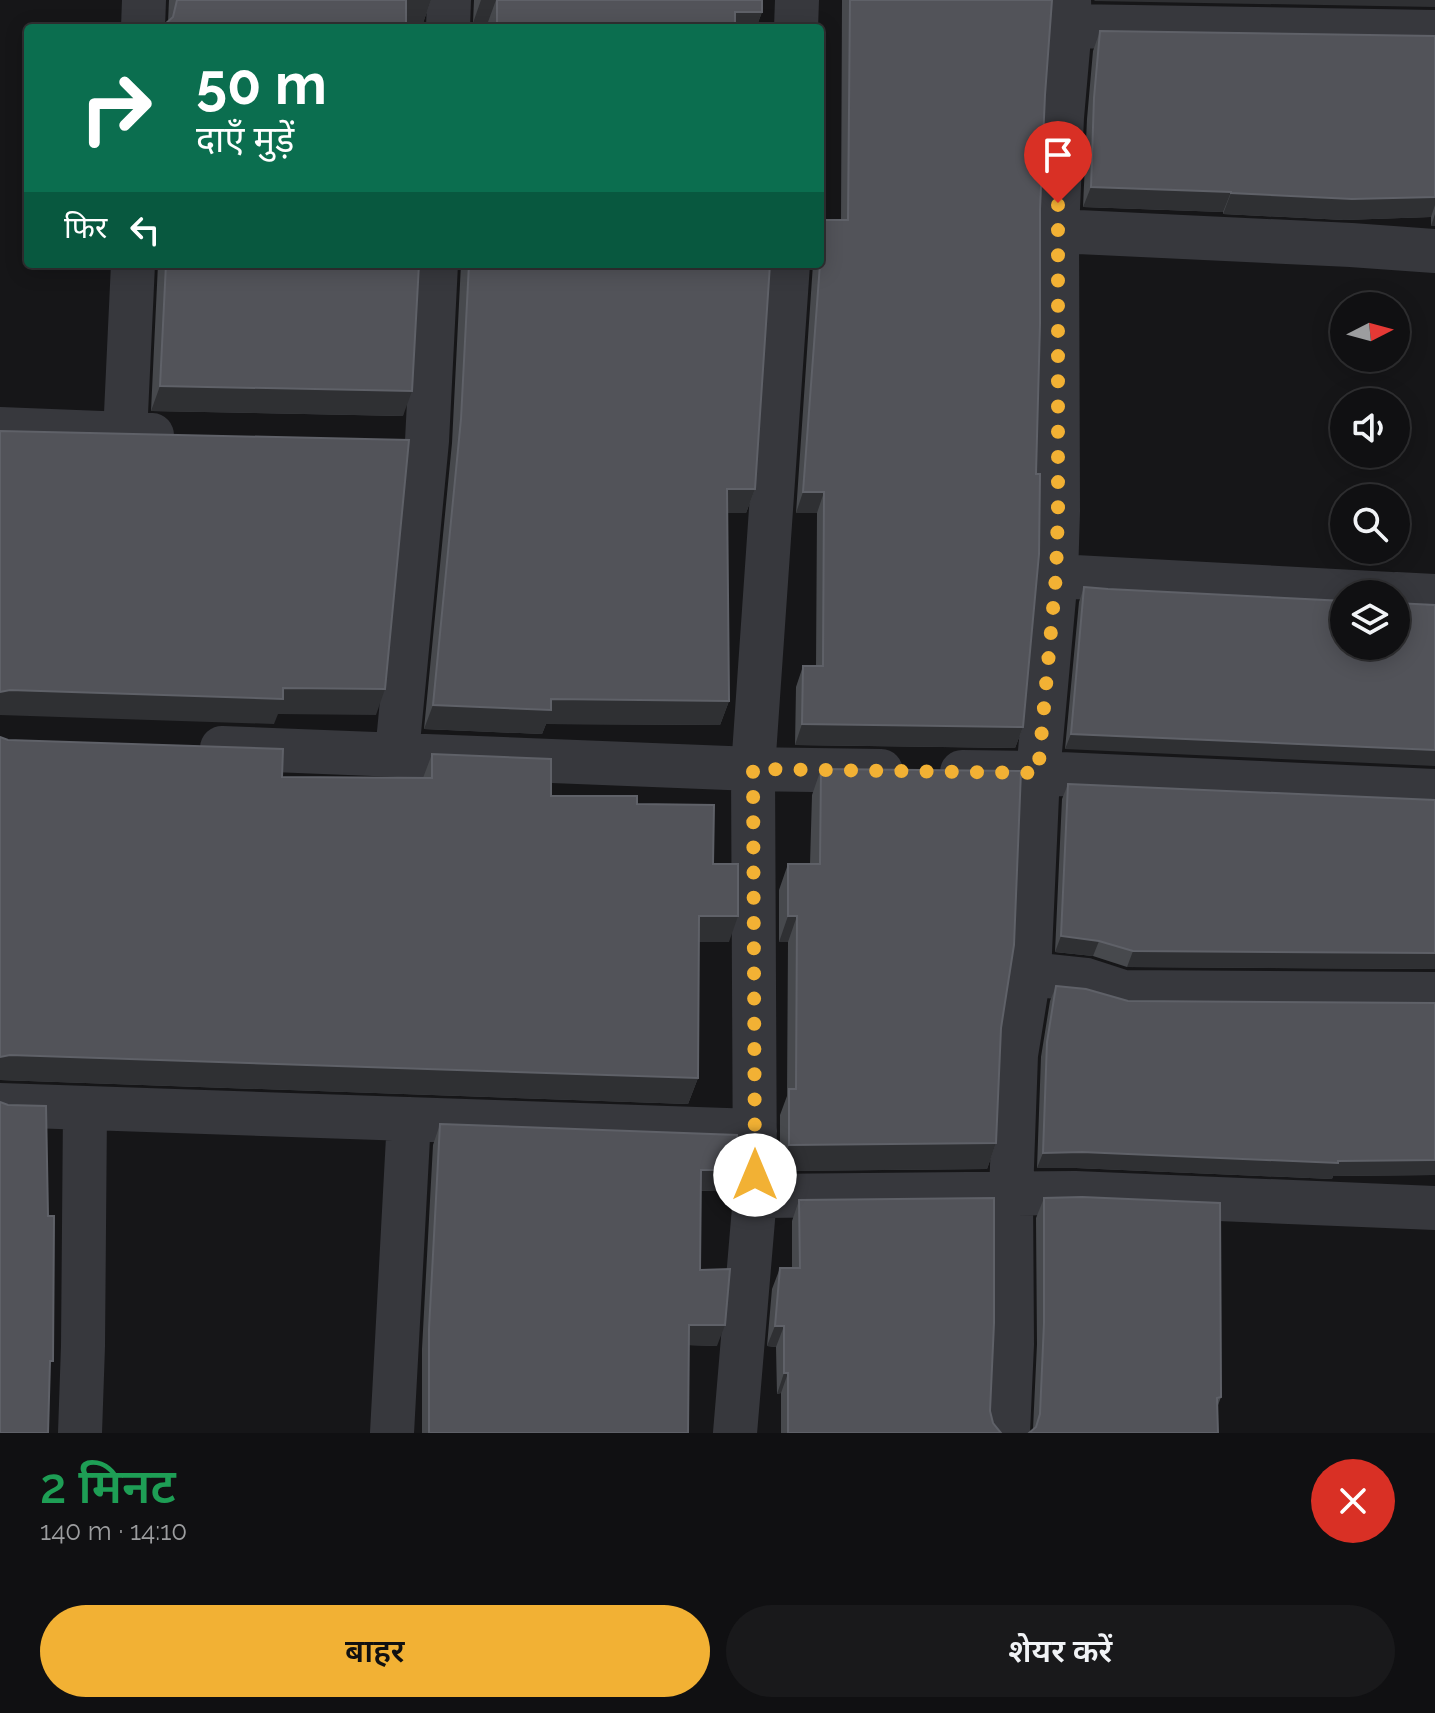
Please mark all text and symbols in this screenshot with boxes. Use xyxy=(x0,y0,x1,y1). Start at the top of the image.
text: 50 m xyxy=(196,51,327,117)
icon: right xyxy=(64,56,168,160)
text: दाएँ मुड़ें xyxy=(196,118,294,160)
pin xyxy=(1024,121,1092,203)
icon: arrive xyxy=(1036,133,1080,177)
icon: left xyxy=(123,208,167,252)
text: फिर xyxy=(64,210,107,245)
north arrow xyxy=(1330,292,1410,372)
map controls xyxy=(1330,292,1410,660)
button: sound xyxy=(1330,388,1410,468)
button: search xyxy=(1330,484,1410,564)
button: layers xyxy=(1330,580,1410,660)
position arrow xyxy=(713,1133,797,1217)
text: 2 मिनट xyxy=(40,1458,176,1514)
button: close xyxy=(1311,1459,1395,1543)
text: 140 m · 14:10 xyxy=(40,1516,187,1546)
button: बाहर xyxy=(40,1605,710,1697)
button: शेयर करें xyxy=(726,1605,1395,1697)

